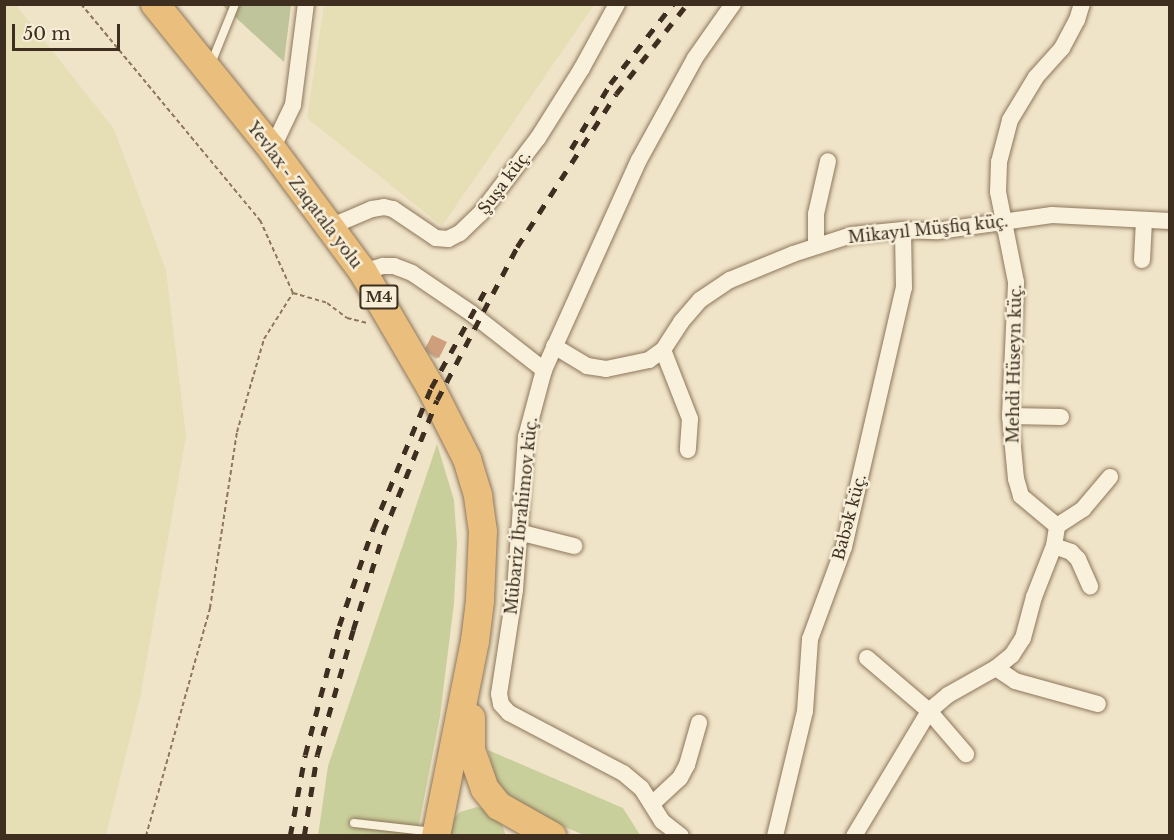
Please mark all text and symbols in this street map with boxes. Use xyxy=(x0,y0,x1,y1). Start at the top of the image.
scale bar xyxy=(15,12,123,50)
text: 50 m xyxy=(23,23,71,45)
street label: Yevlax - Zaqatala yolu xyxy=(243,118,367,272)
street label: Şuşa küç. xyxy=(474,146,534,218)
street label: Mikayıl Müşfiq küç. xyxy=(847,211,1009,247)
street label: Mehdi Hüseyn küç. xyxy=(1003,284,1025,444)
road number: M4 xyxy=(358,285,400,309)
street label: Mübariz İbrahimov küç. xyxy=(501,416,541,616)
street label: Babək küç. xyxy=(828,472,870,562)

